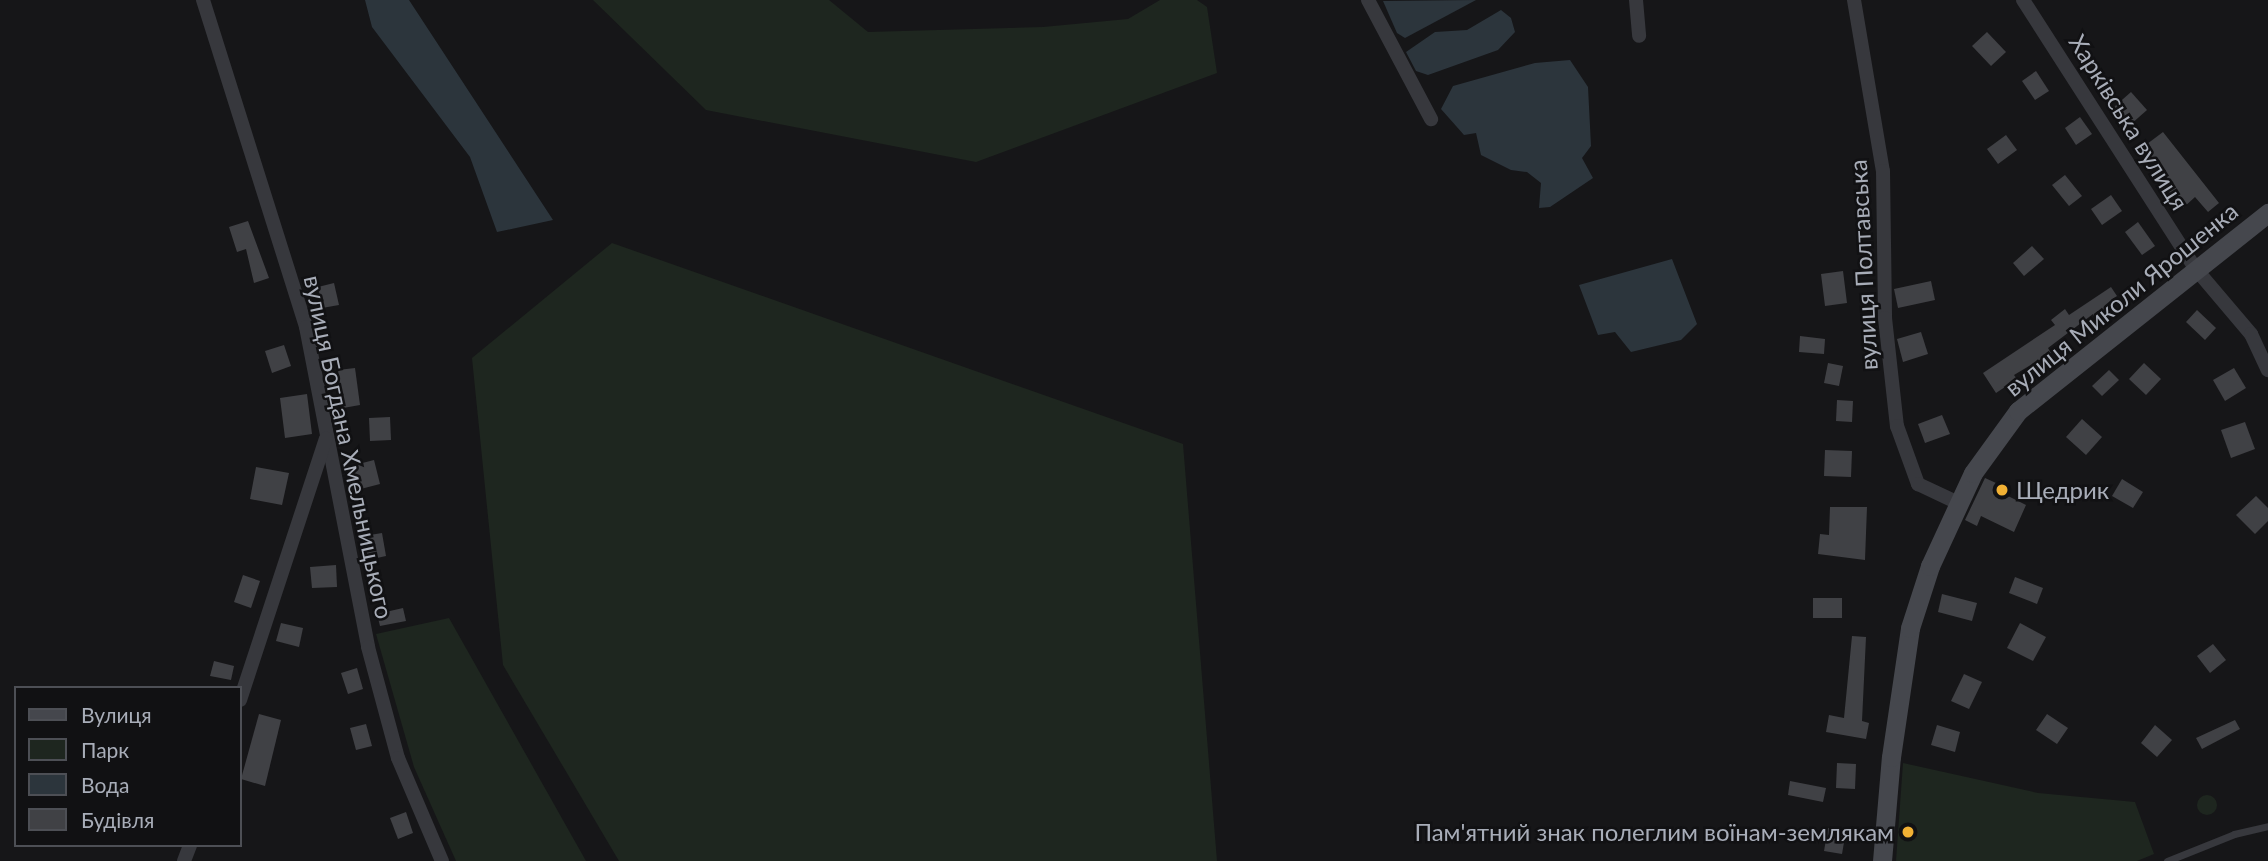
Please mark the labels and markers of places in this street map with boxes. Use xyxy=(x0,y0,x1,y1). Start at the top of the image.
place label: Щедрик xyxy=(2016,476,2109,504)
marker: Щедрик xyxy=(1994,482,2010,498)
place label: Пам'ятний знак полеглим воїнам-землякам xyxy=(1414,818,1894,846)
marker: Пам'ятний знак полеглим воїнам-землякам xyxy=(1900,824,1916,840)

